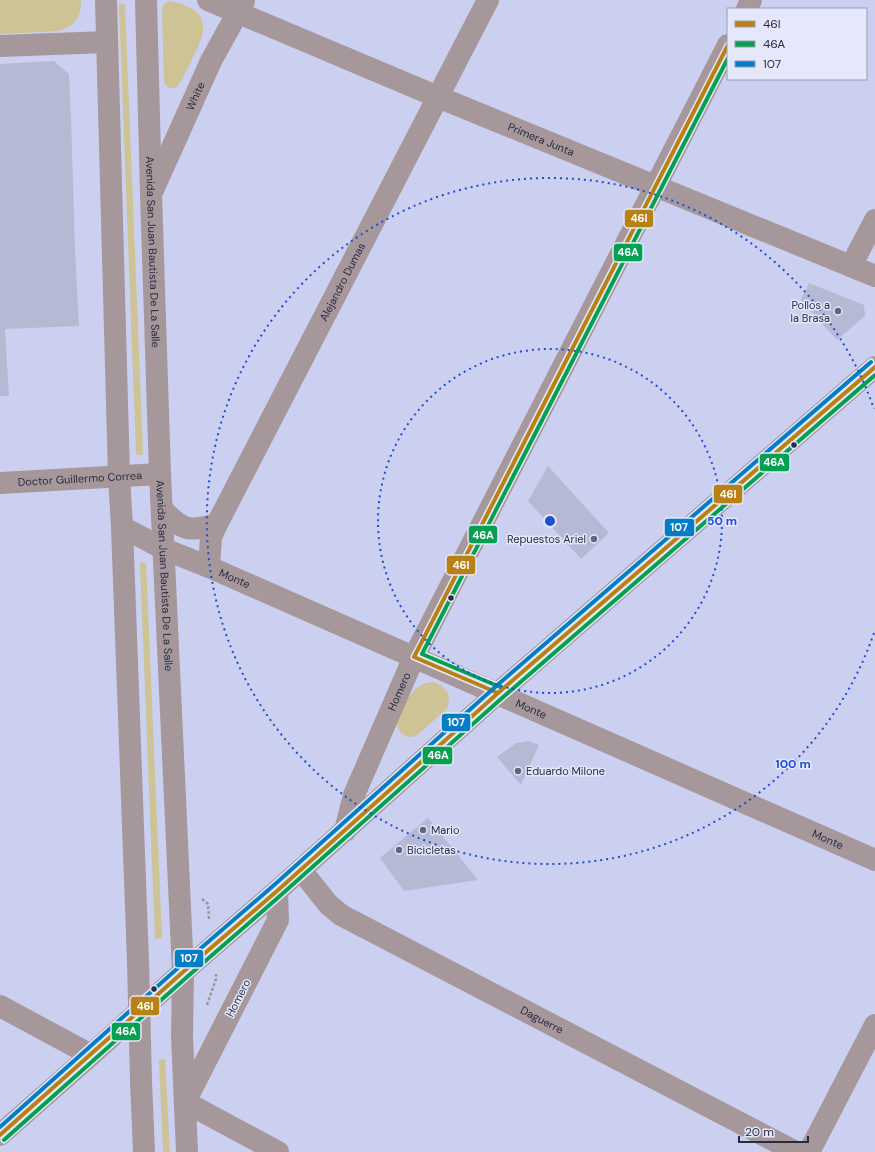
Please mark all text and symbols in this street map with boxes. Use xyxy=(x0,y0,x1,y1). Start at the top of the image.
legend xyxy=(727,8,867,80)
text: 46I xyxy=(763,16,781,32)
text: 46A xyxy=(763,36,785,52)
text: 107 xyxy=(763,56,781,72)
street label: White xyxy=(183,79,208,113)
street label: Primera Junta xyxy=(506,119,576,159)
street label: Avenida San Juan Bautista De La Salle xyxy=(143,156,163,348)
line badge: 46I xyxy=(624,209,654,228)
text: 46I xyxy=(630,211,648,225)
street label: Alejandro Dumas xyxy=(316,240,368,323)
line badge: 46A xyxy=(613,243,643,262)
text: 46A xyxy=(617,245,639,259)
place label: Pollos a la Brasa xyxy=(790,298,830,325)
marker: Pollos a la Brasa xyxy=(833,306,843,316)
unlabelled marker xyxy=(789,440,799,450)
line badge: 46A xyxy=(759,453,790,472)
text: 46A xyxy=(763,455,785,469)
street label: Doctor Guillermo Correa xyxy=(17,468,142,489)
street label: Avenida San Juan Bautista De La Salle xyxy=(153,480,176,672)
line badge: 46I xyxy=(713,484,743,504)
text: 46I xyxy=(719,487,737,501)
text: 50 m xyxy=(707,513,737,529)
centre of rings xyxy=(543,514,557,528)
line badge: 107 xyxy=(664,518,695,537)
text: 107 xyxy=(670,520,688,534)
line badge: 46A xyxy=(468,525,498,544)
text: 46A xyxy=(472,528,494,542)
place label: Repuestos Ariel xyxy=(507,532,586,546)
marker: Repuestos Ariel xyxy=(589,534,599,544)
line badge: 46I xyxy=(446,555,476,575)
text: 46I xyxy=(452,558,470,572)
street label: Monte xyxy=(217,565,252,591)
unlabelled marker xyxy=(446,593,456,603)
street label: Homero xyxy=(385,670,414,713)
street label: Monte xyxy=(514,696,549,722)
line badge: 107 xyxy=(441,713,471,732)
text: 107 xyxy=(447,715,465,729)
line badge: 46A xyxy=(422,746,453,765)
text: 46A xyxy=(427,748,449,762)
text: 100 m xyxy=(775,756,811,772)
place label: Eduardo Milone xyxy=(526,764,605,778)
marker: Eduardo Milone xyxy=(513,766,523,776)
place label: Mario xyxy=(431,823,459,837)
marker: Mario xyxy=(418,825,428,835)
street label: Monte xyxy=(810,826,846,852)
place label: Bicicletas xyxy=(407,843,456,857)
marker: Bicicletas xyxy=(394,845,404,855)
line badge: 107 xyxy=(174,949,204,968)
text: 107 xyxy=(180,951,198,965)
street label: Homero xyxy=(223,977,253,1019)
unlabelled marker xyxy=(149,984,159,994)
line badge: 46I xyxy=(130,996,160,1016)
text: 46I xyxy=(136,999,154,1013)
street label: Daguerre xyxy=(518,1003,566,1037)
line badge: 46A xyxy=(111,1022,141,1041)
text: 46A xyxy=(115,1024,137,1038)
scale bar xyxy=(739,1118,808,1144)
text: 20 m xyxy=(745,1124,774,1140)

